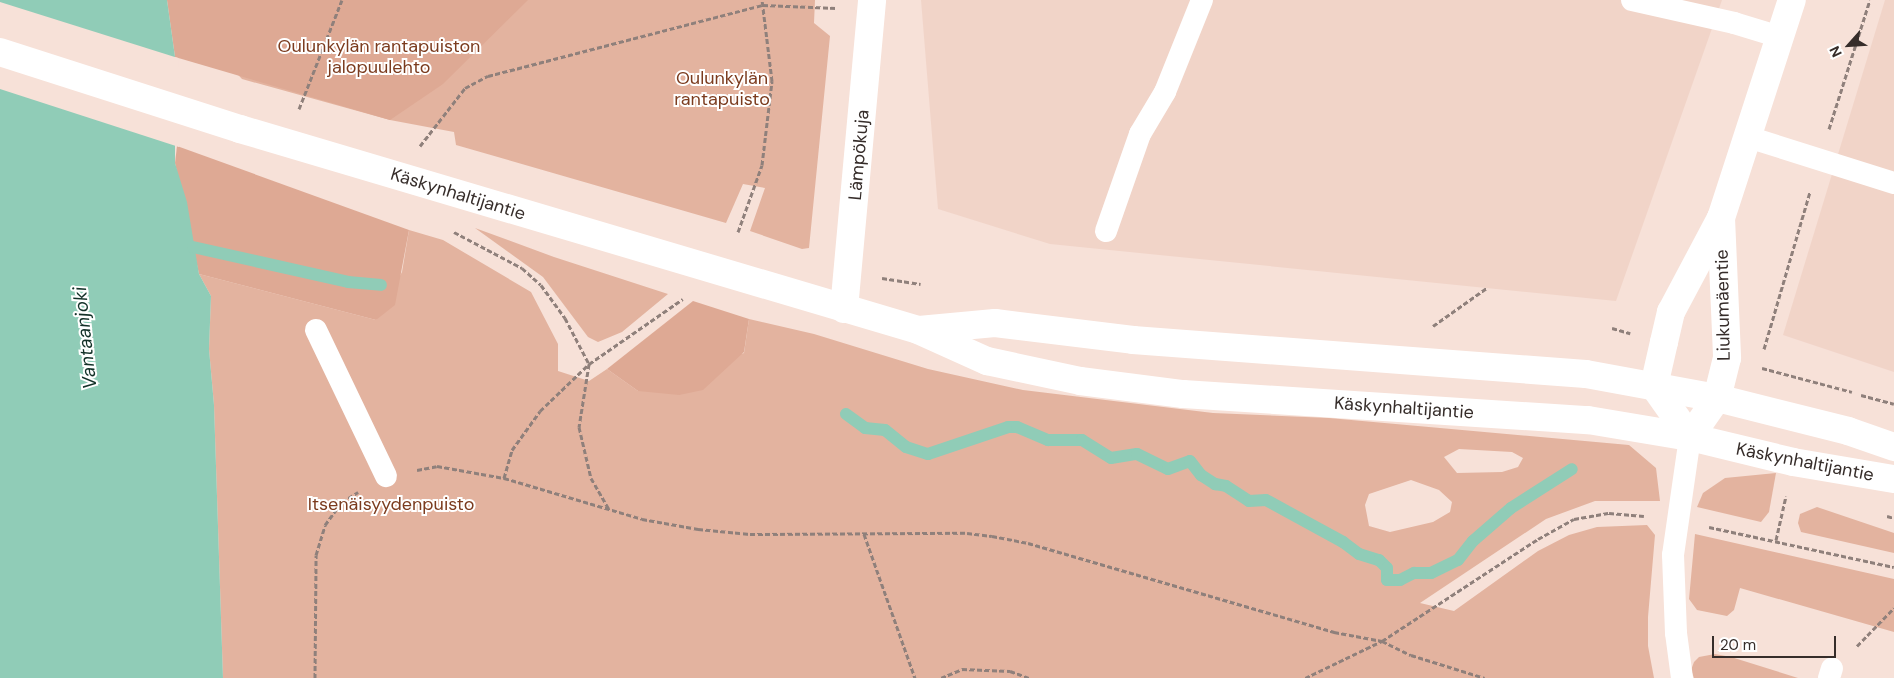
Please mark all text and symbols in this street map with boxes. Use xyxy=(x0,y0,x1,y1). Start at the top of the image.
north arrow xyxy=(1824,20,1874,70)
park label: Oulunkylän rantapuiston jalopuulehto xyxy=(278,36,480,78)
text: N xyxy=(1825,43,1846,60)
park label: Oulunkylän rantapuisto xyxy=(674,68,770,110)
street label: Lämpökuja xyxy=(844,109,874,201)
street label: Käskynhaltijantie xyxy=(388,163,528,225)
street label: Liukumäentie xyxy=(1711,249,1735,361)
water label: Vantaanjoki xyxy=(68,286,102,390)
street label: Käskynhaltijantie xyxy=(1333,392,1475,424)
street label: Käskynhaltijantie xyxy=(1734,438,1876,486)
park label: Itsenäisyydenpuisto xyxy=(308,493,474,515)
scale bar xyxy=(1714,626,1838,658)
text: 20 m xyxy=(1720,635,1756,655)

